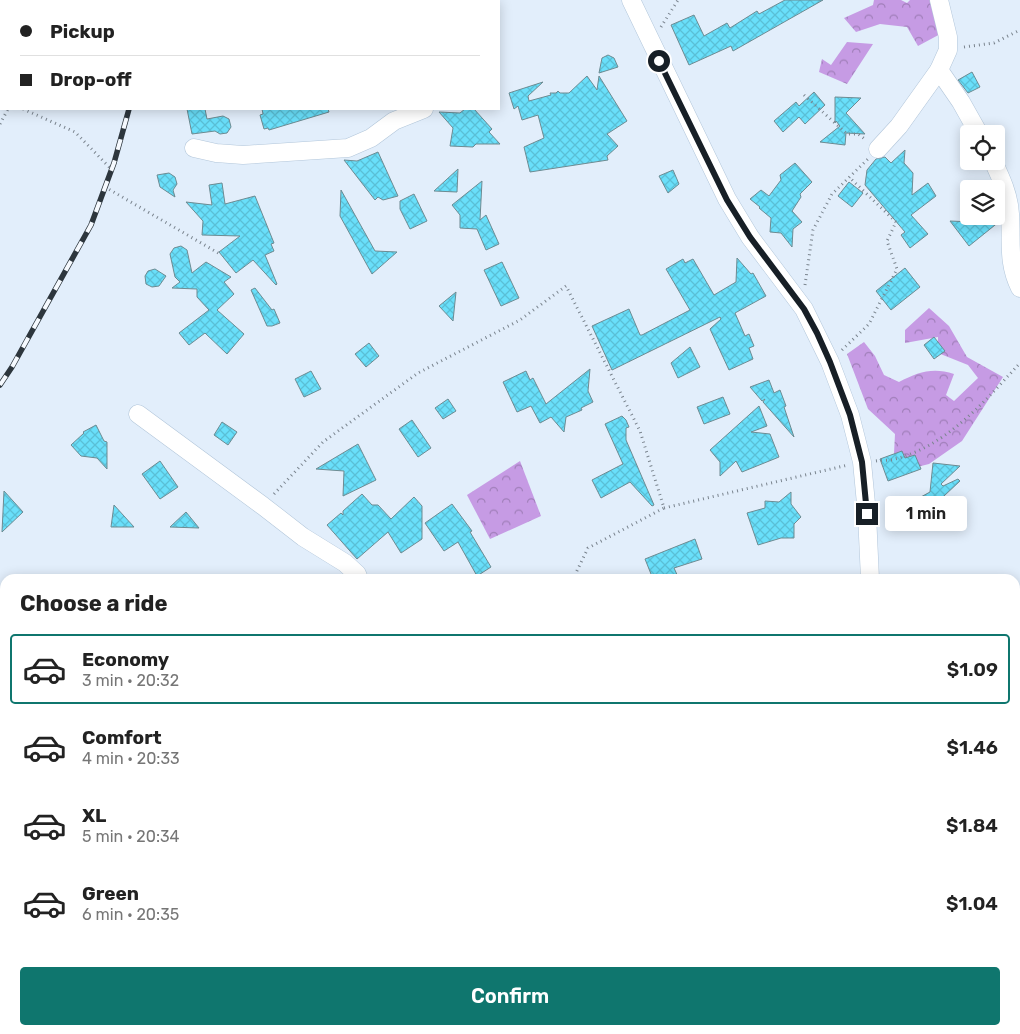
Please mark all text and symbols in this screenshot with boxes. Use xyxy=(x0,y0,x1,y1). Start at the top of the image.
text: Pickup xyxy=(50,20,115,43)
route start xyxy=(648,50,670,72)
text: Drop-off xyxy=(50,68,132,91)
map controls xyxy=(960,125,1005,225)
button: locate xyxy=(960,125,1005,170)
button: layers xyxy=(960,180,1005,225)
callout: 1 min xyxy=(884,496,967,532)
route end xyxy=(856,503,878,525)
text: 1 min xyxy=(906,504,946,523)
text: Choose a ride xyxy=(20,590,167,617)
icon: car xyxy=(22,647,67,692)
text: Economy xyxy=(82,648,169,671)
text: $1.09 xyxy=(947,658,998,681)
text: 3 min · 20:32 xyxy=(82,671,179,690)
icon: car xyxy=(22,725,67,770)
text: Comfort xyxy=(82,726,162,749)
text: $1.46 xyxy=(947,736,998,759)
text: 4 min · 20:33 xyxy=(82,749,180,768)
icon: car xyxy=(22,803,67,848)
text: XL xyxy=(82,804,106,827)
text: $1.84 xyxy=(946,814,998,837)
text: 5 min · 20:34 xyxy=(82,827,180,846)
icon: car xyxy=(22,881,67,926)
text: Green xyxy=(82,882,139,905)
text: $1.04 xyxy=(946,892,998,915)
text: 6 min · 20:35 xyxy=(82,905,179,924)
button: Confirm xyxy=(20,967,1000,1025)

